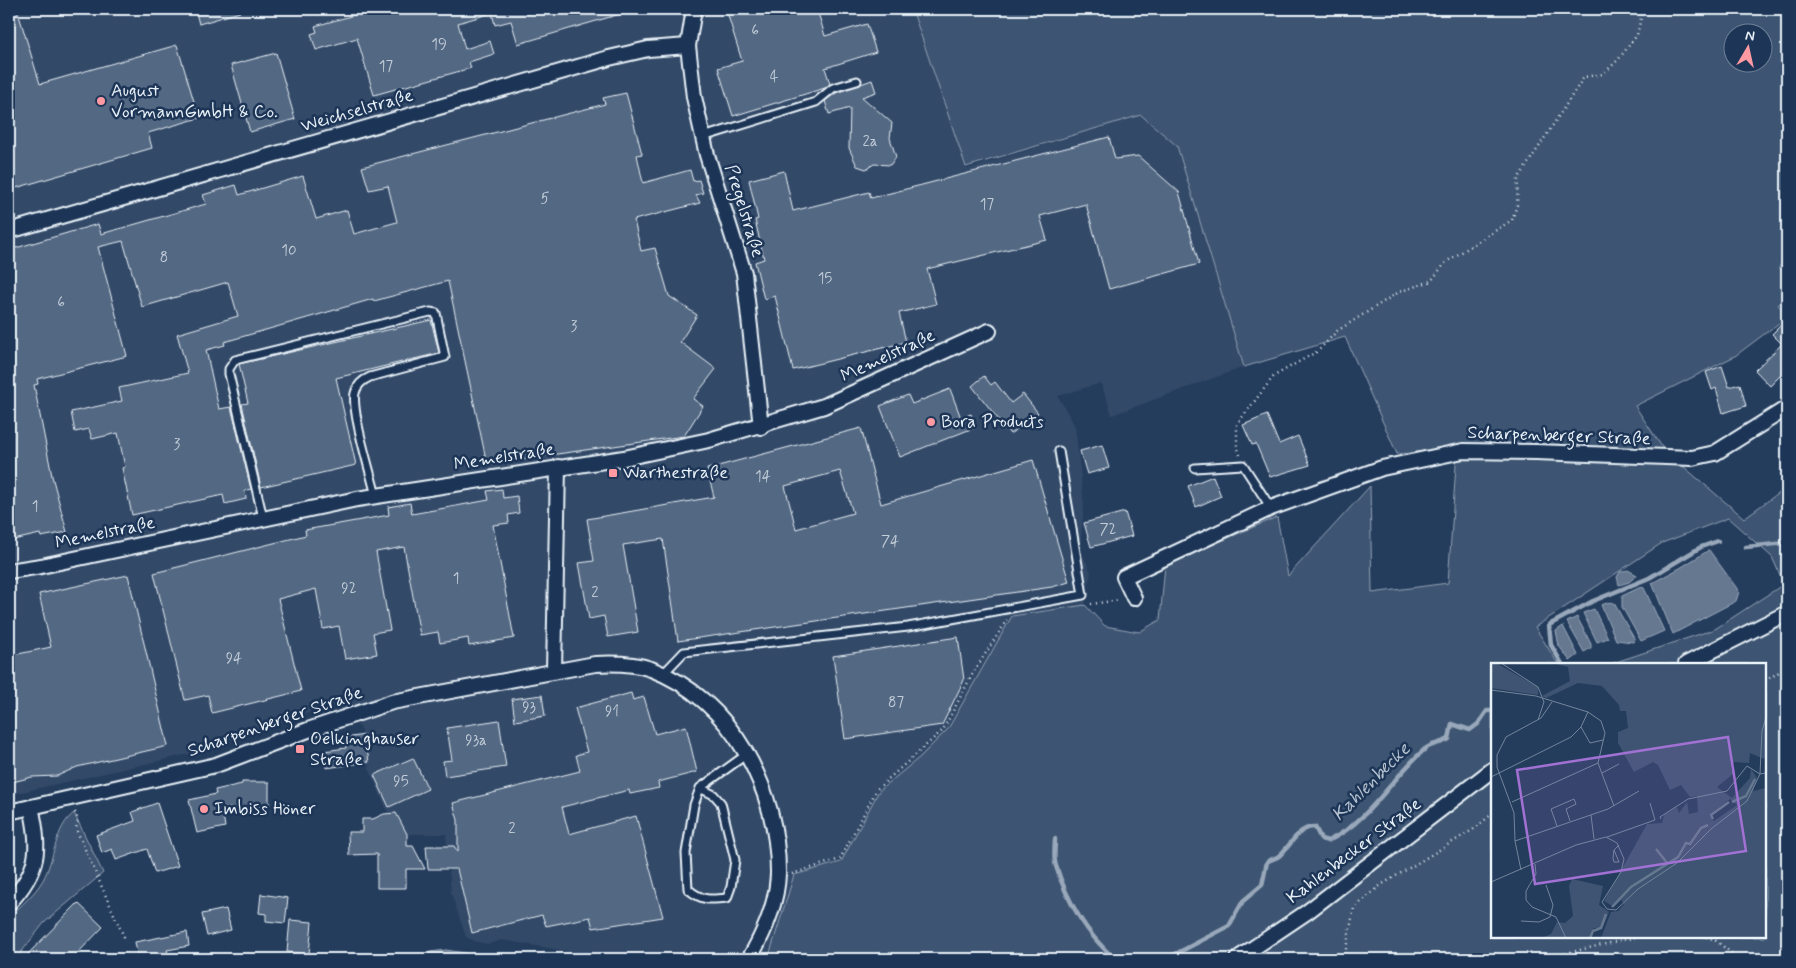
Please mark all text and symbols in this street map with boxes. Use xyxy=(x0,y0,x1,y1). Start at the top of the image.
house number: 6 xyxy=(751,21,759,41)
north arrow xyxy=(1724,22,1774,72)
text: N xyxy=(1744,27,1756,46)
house number: 19 xyxy=(431,35,447,55)
house number: 17 xyxy=(379,57,394,77)
house number: 4 xyxy=(770,67,779,87)
place label: August VormannGmbH & Co. xyxy=(111,79,278,124)
street label: Weichselstraße xyxy=(298,83,416,138)
marker: August VormannGmbH & Co. xyxy=(95,95,107,107)
house number: 2a xyxy=(862,132,878,152)
street label: Pregelstraße xyxy=(718,162,770,261)
house number: 5 xyxy=(540,189,550,209)
house number: 17 xyxy=(980,195,995,215)
house number: 10 xyxy=(281,241,297,261)
house number: 8 xyxy=(160,248,168,268)
house number: 15 xyxy=(818,269,832,289)
house number: 6 xyxy=(57,293,65,313)
house number: 3 xyxy=(571,317,578,337)
street label: Memelstraße xyxy=(837,324,939,388)
place label: Bora Products xyxy=(941,410,1044,434)
marker: Bora Products xyxy=(925,416,937,428)
street label: Scharpenberger Straße xyxy=(1467,421,1651,453)
house number: 3 xyxy=(174,435,181,455)
street label: Memelstraße xyxy=(452,437,556,477)
place label: Warthestraße xyxy=(623,461,728,485)
marker: Warthestraße xyxy=(607,467,619,479)
house number: 14 xyxy=(755,467,771,487)
house number: 1 xyxy=(32,497,38,517)
street label: Memelstraße xyxy=(53,511,157,555)
house number: 72 xyxy=(1099,520,1117,540)
house number: 74 xyxy=(881,532,899,552)
house number: 1 xyxy=(453,569,459,589)
house number: 92 xyxy=(341,579,357,599)
house number: 2 xyxy=(591,583,599,603)
house number: 94 xyxy=(226,649,242,669)
inset map xyxy=(1491,663,1766,938)
street label: Scharpenberger Straße xyxy=(184,681,366,765)
house number: 87 xyxy=(888,693,904,713)
house number: 93 xyxy=(522,698,536,718)
house number: 91 xyxy=(605,702,619,722)
place label: Oelkinghauser Straße xyxy=(310,727,420,772)
house number: 93a xyxy=(465,731,487,751)
water label: Kahlenbecke xyxy=(1326,737,1416,827)
marker: Oelkinghauser Straße xyxy=(294,743,306,755)
house number: 95 xyxy=(393,772,409,792)
street label: Kahlenbecker Straße xyxy=(1282,792,1426,910)
place label: Imbiss Höner xyxy=(214,797,316,821)
marker: Imbiss Höner xyxy=(198,803,210,815)
house number: 2 xyxy=(508,819,516,839)

